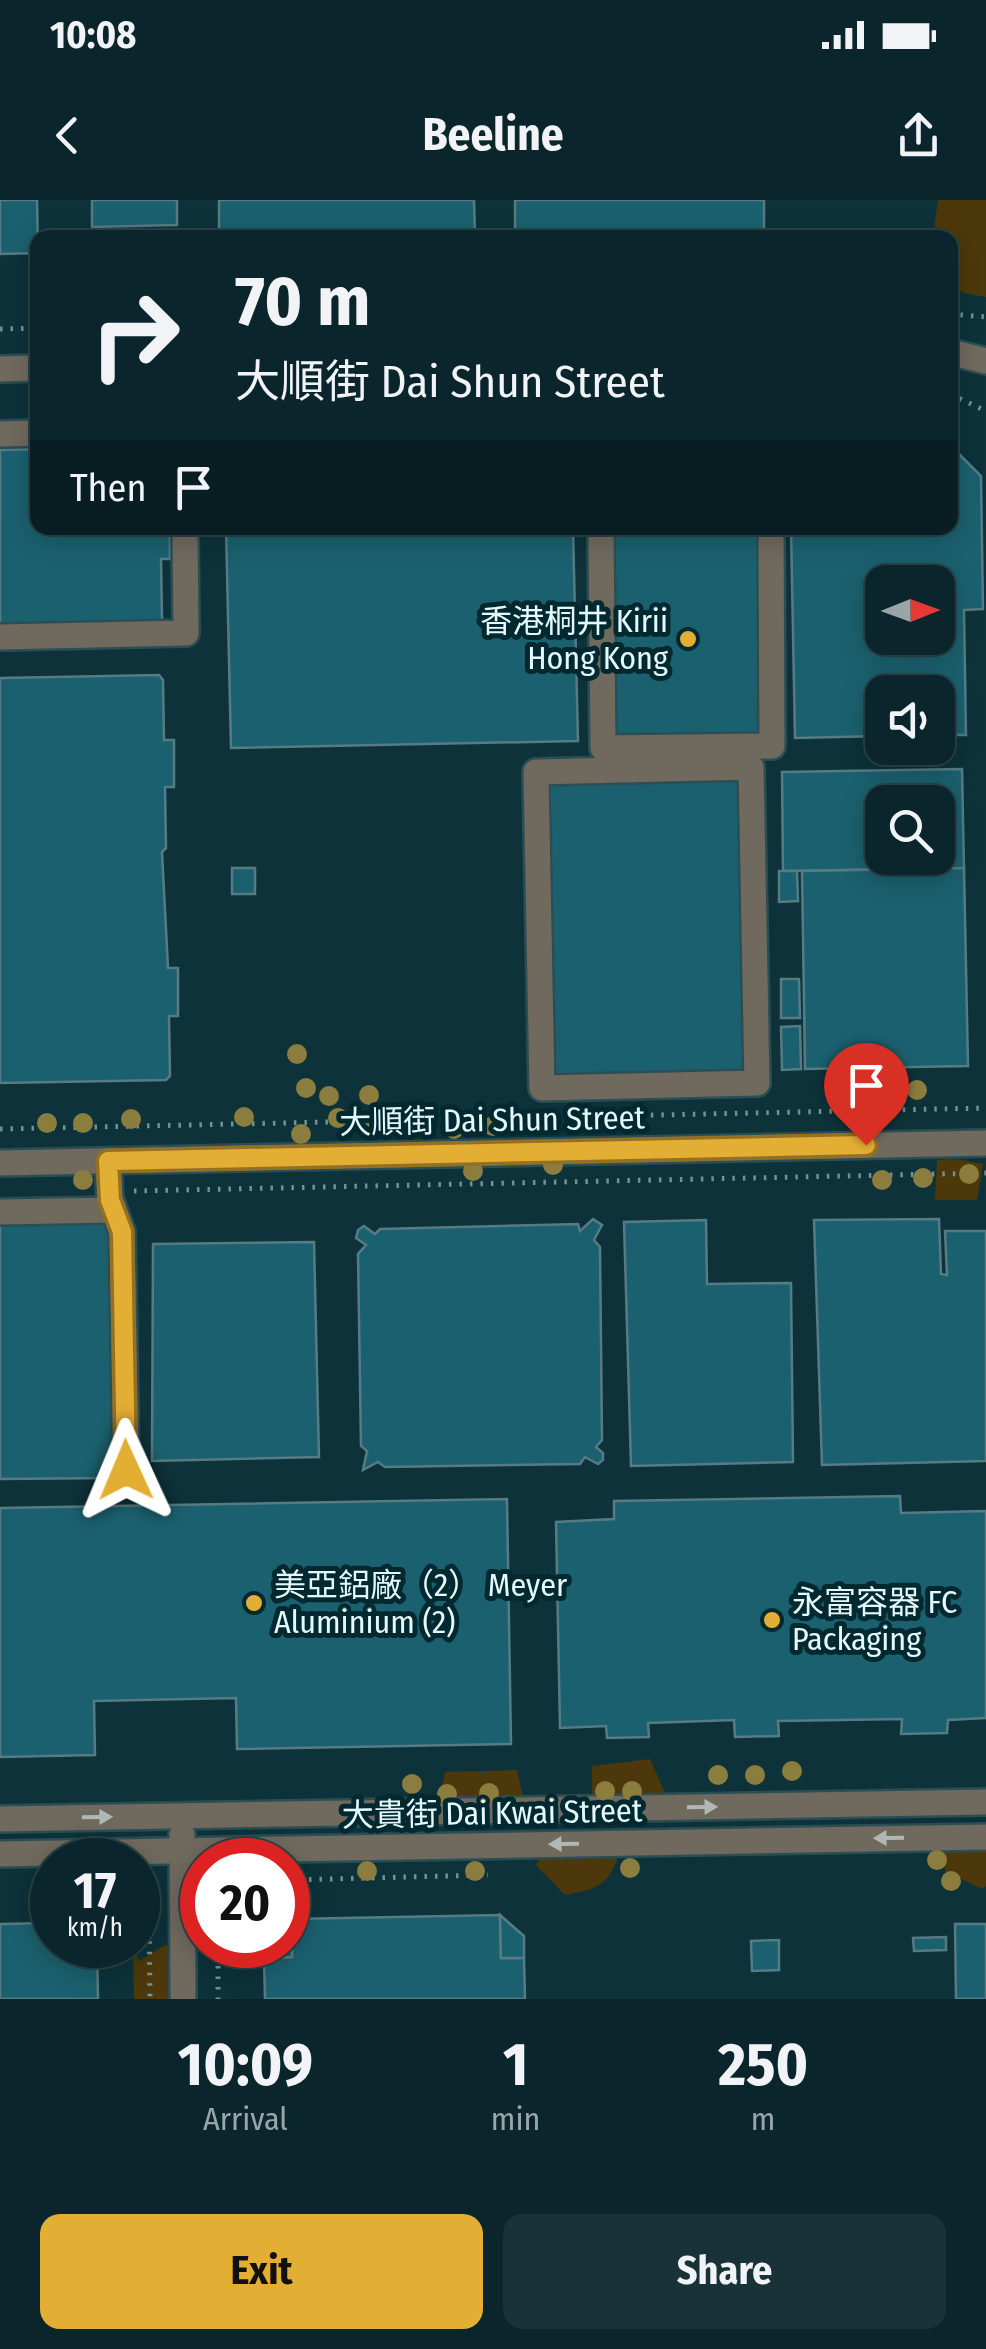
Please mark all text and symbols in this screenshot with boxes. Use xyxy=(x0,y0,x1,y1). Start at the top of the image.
text: 10:08 xyxy=(50,12,136,58)
icon: back xyxy=(40,108,95,163)
text: Beeline xyxy=(422,108,564,162)
icon: share xyxy=(891,108,946,163)
text: 70 m xyxy=(235,260,370,344)
icon: right xyxy=(70,270,200,400)
text: 大順街 Dai Shun Street xyxy=(235,355,665,409)
icon: arrive xyxy=(166,460,221,515)
text: Then xyxy=(70,465,146,511)
north arrow xyxy=(865,565,955,655)
map controls xyxy=(865,565,955,875)
place label: 香港桐井 Kirii Hong Kong xyxy=(480,602,668,677)
marker: 香港桐井 Kirii Hong Kong xyxy=(677,628,699,650)
button: sound xyxy=(865,675,955,765)
button: search xyxy=(865,785,955,875)
pin xyxy=(824,1043,909,1146)
icon: arrive xyxy=(839,1058,894,1113)
street label: 大順街 Dai Shun Street xyxy=(339,1098,646,1142)
position arrow xyxy=(74,1418,178,1522)
place label: 美亞鋁廠（2） Meyer Aluminium (2) xyxy=(274,1566,567,1641)
place label: 永富容器 FC Packaging xyxy=(792,1583,957,1658)
marker: 美亞鋁廠（2） Meyer Aluminium (2) xyxy=(243,1592,265,1614)
marker: 永富容器 FC Packaging xyxy=(761,1609,783,1631)
street label: 大貴街 Dai Kwai Street xyxy=(342,1791,643,1835)
one-way arrow xyxy=(687,1799,719,1815)
one-way arrow xyxy=(82,1809,114,1825)
one-way arrow xyxy=(872,1831,904,1847)
one-way arrow xyxy=(547,1836,579,1852)
speed limit sign: 20 xyxy=(180,1838,310,1968)
text: 17 xyxy=(74,1861,116,1921)
text: km/h xyxy=(67,1913,123,1943)
text: 10:09 xyxy=(178,2029,313,2101)
text: 1 xyxy=(503,2029,528,2101)
text: 250 xyxy=(718,2029,808,2101)
text: Arrival xyxy=(203,2100,288,2138)
text: min xyxy=(491,2100,540,2138)
text: m xyxy=(751,2100,775,2138)
button: Exit xyxy=(40,2214,483,2329)
button: Share xyxy=(503,2214,946,2329)

